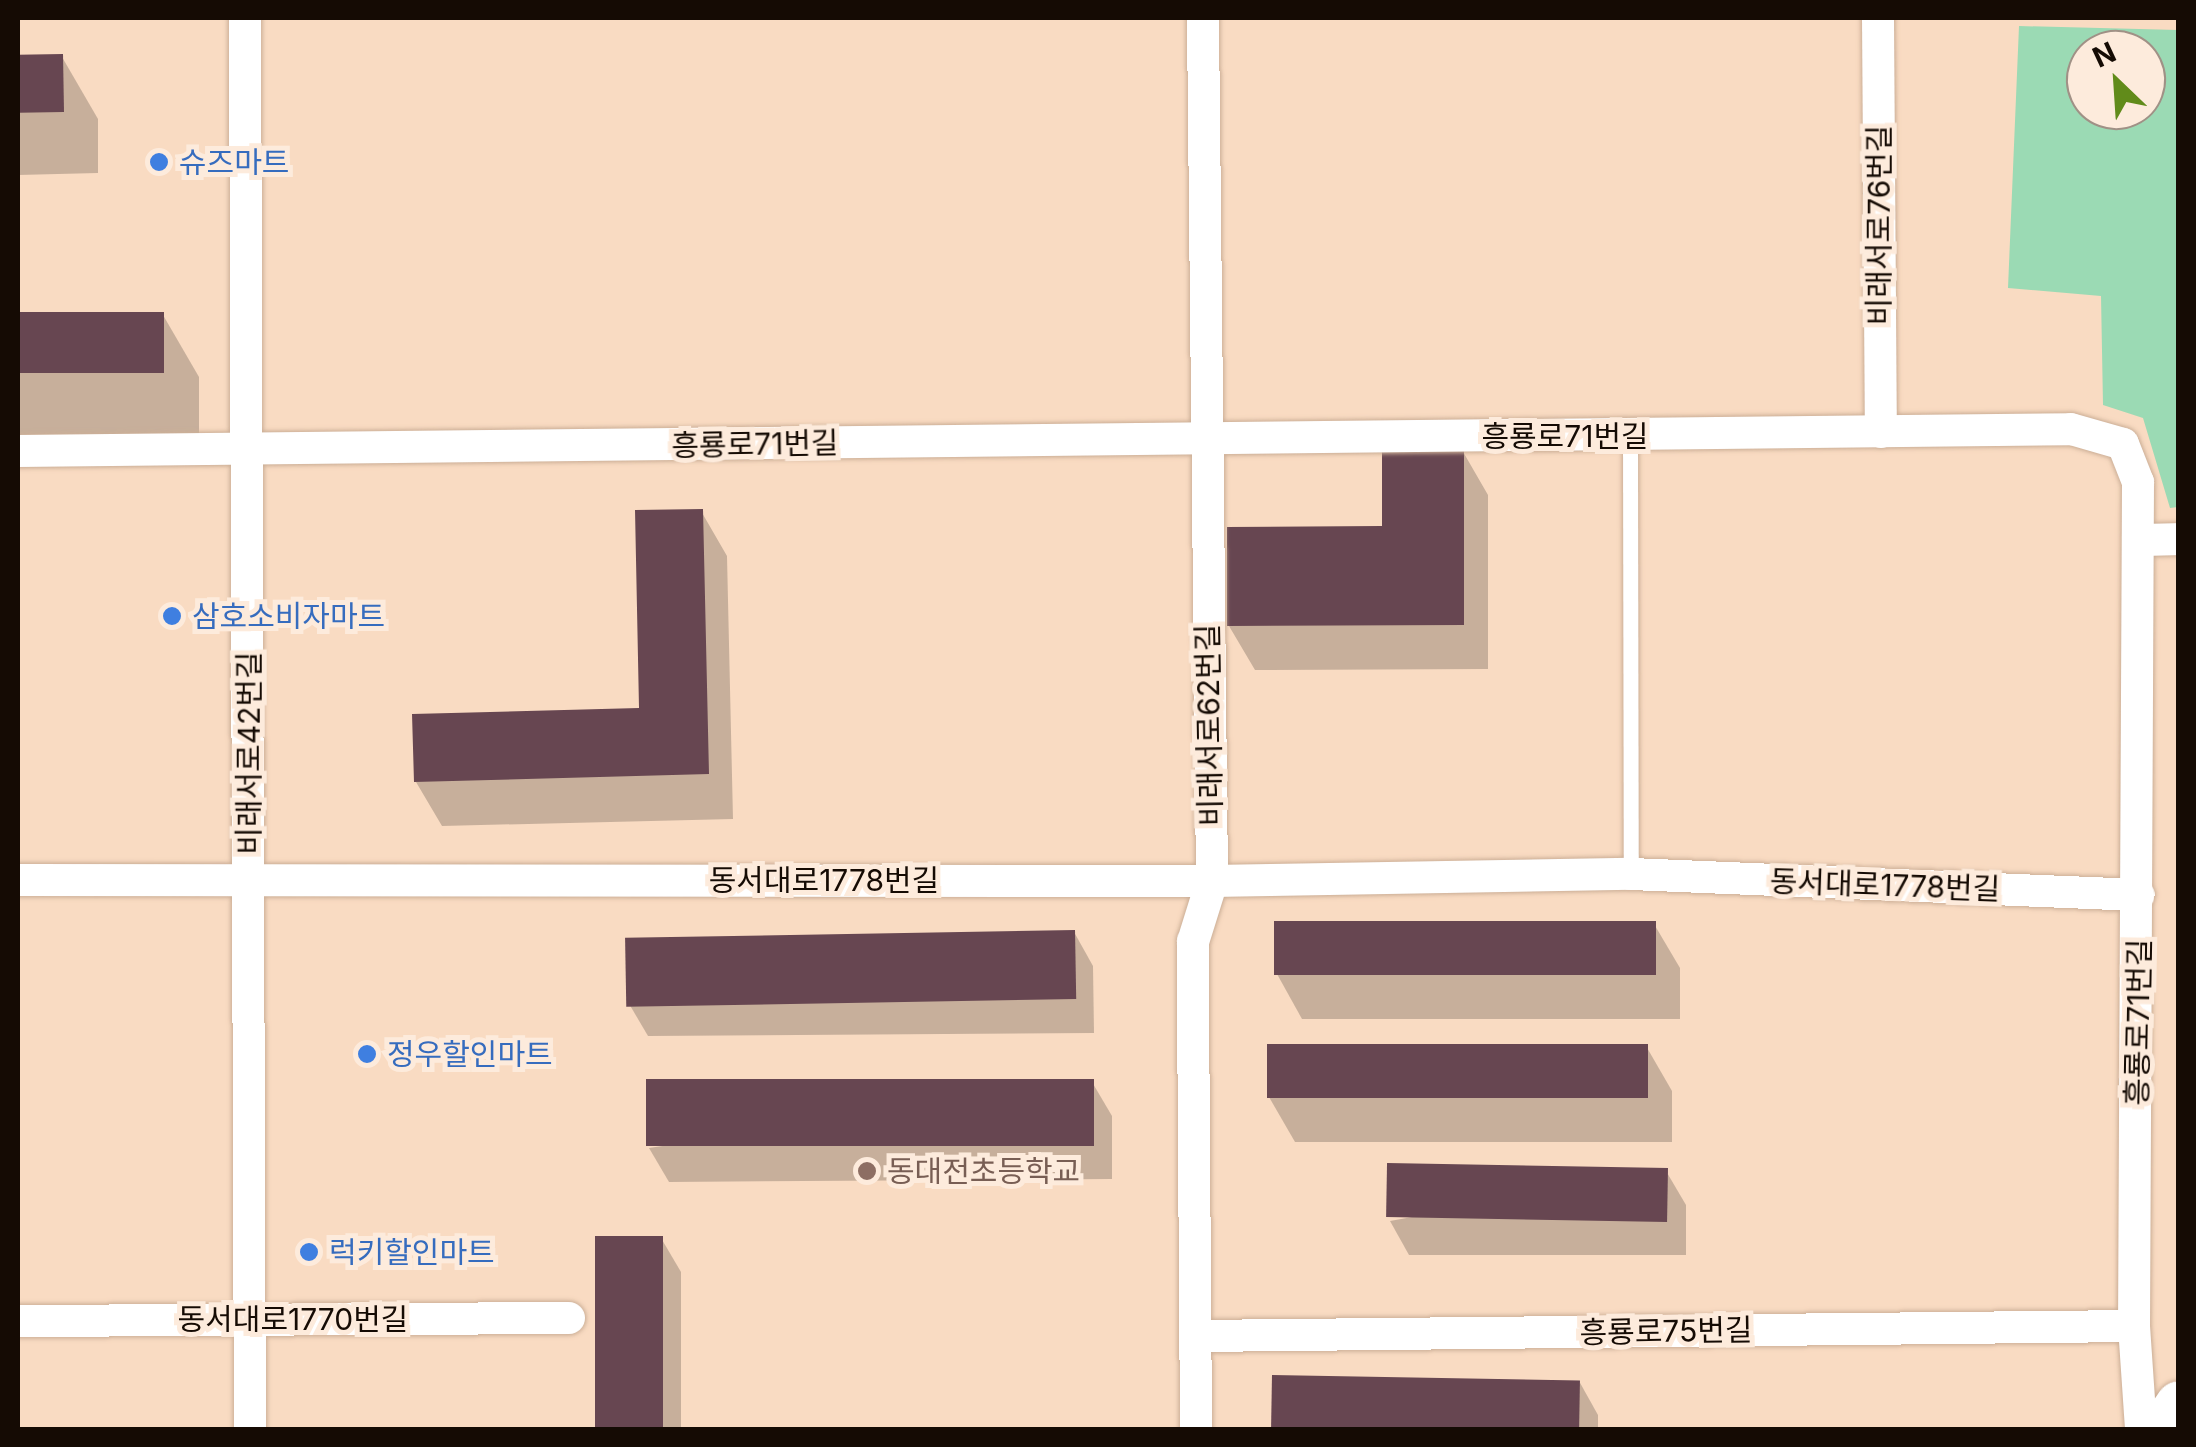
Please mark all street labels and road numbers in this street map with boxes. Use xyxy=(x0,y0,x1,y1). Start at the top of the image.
street label: 비래서로76번길 xyxy=(1861,125,1897,325)
street label: 흥룡로71번길 xyxy=(1481,418,1649,454)
street label: 흥룡로71번길 xyxy=(671,425,839,463)
street label: 비래서로62번길 xyxy=(1189,623,1229,827)
street label: 비래서로42번길 xyxy=(231,651,267,855)
street label: 동서대로1778번길 xyxy=(709,862,939,898)
street label: 동서대로1778번길 xyxy=(1769,863,2001,907)
street label: 흥룡로71번길 xyxy=(2119,938,2157,1106)
street label: 동서대로1770번길 xyxy=(178,1301,408,1337)
street label: 흥룡로75번길 xyxy=(1579,1311,1753,1351)

